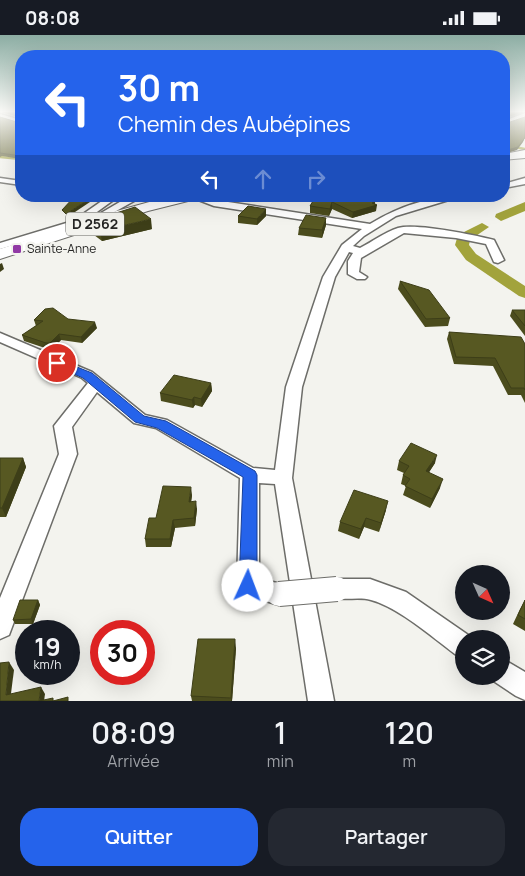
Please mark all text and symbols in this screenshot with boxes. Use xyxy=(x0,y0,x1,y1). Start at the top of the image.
text: 08:08 xyxy=(25,5,80,31)
text: 30 m xyxy=(118,64,200,112)
icon: left xyxy=(35,70,100,135)
text: Chemin des Aubépines xyxy=(118,109,351,139)
icon: left xyxy=(196,165,224,193)
icon: ahead xyxy=(249,165,277,193)
icon: right xyxy=(302,165,330,193)
road number: D 2562 xyxy=(66,213,124,235)
place label: Sainte-Anne xyxy=(27,240,96,257)
marker: Sainte-Anne xyxy=(11,243,23,255)
pin xyxy=(36,342,78,384)
icon: arrive xyxy=(43,349,71,377)
position arrow xyxy=(221,559,273,611)
north arrow xyxy=(455,565,510,620)
map controls xyxy=(455,565,510,685)
speed limit sign: 30 xyxy=(90,620,155,685)
text: 19 xyxy=(34,629,61,664)
button: layers xyxy=(455,630,510,685)
text: km/h xyxy=(34,656,61,673)
text: 08:09 xyxy=(91,712,176,753)
text: 1 xyxy=(274,712,287,753)
text: 120 xyxy=(385,712,434,753)
text: Arrivée xyxy=(107,750,160,772)
text: min xyxy=(267,750,294,772)
text: m xyxy=(403,750,416,772)
button: Quitter xyxy=(20,808,258,866)
button: Partager xyxy=(268,808,505,866)

